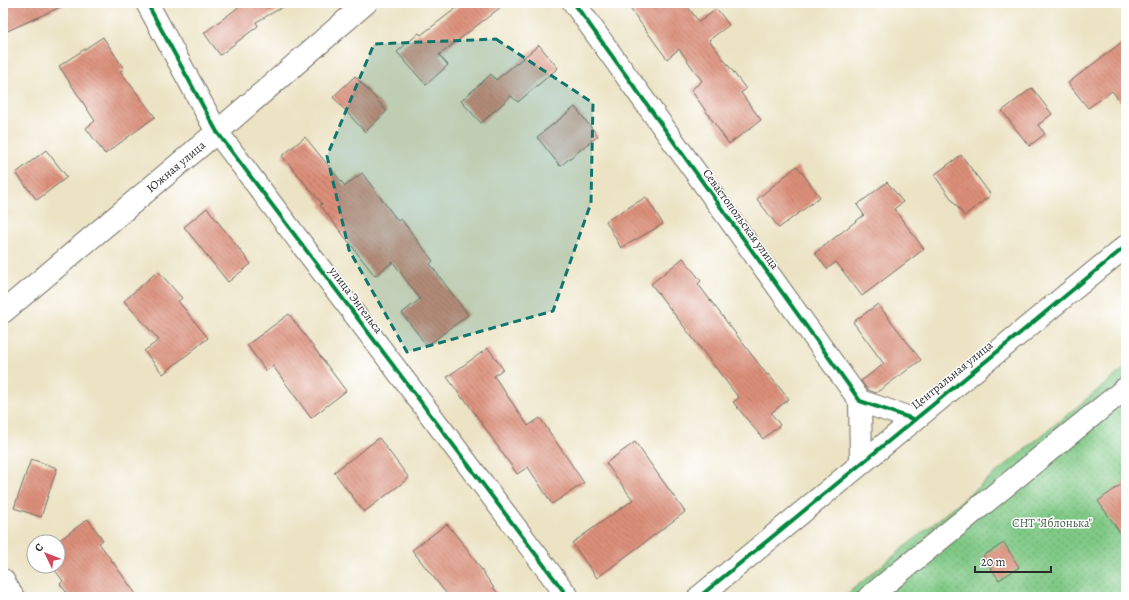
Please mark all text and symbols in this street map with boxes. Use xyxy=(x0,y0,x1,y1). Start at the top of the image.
street label: Южная улица xyxy=(143,137,209,196)
street label: Севастопольская улица xyxy=(699,166,783,273)
street label: улица Энгельса xyxy=(325,263,387,337)
street label: Центральная улица xyxy=(908,337,997,413)
park label: СНТ "Яблонька" xyxy=(1012,515,1092,531)
north arrow xyxy=(26,534,66,574)
text: С xyxy=(31,540,47,555)
scale bar xyxy=(975,548,1051,574)
text: 20 m xyxy=(981,554,1005,570)

